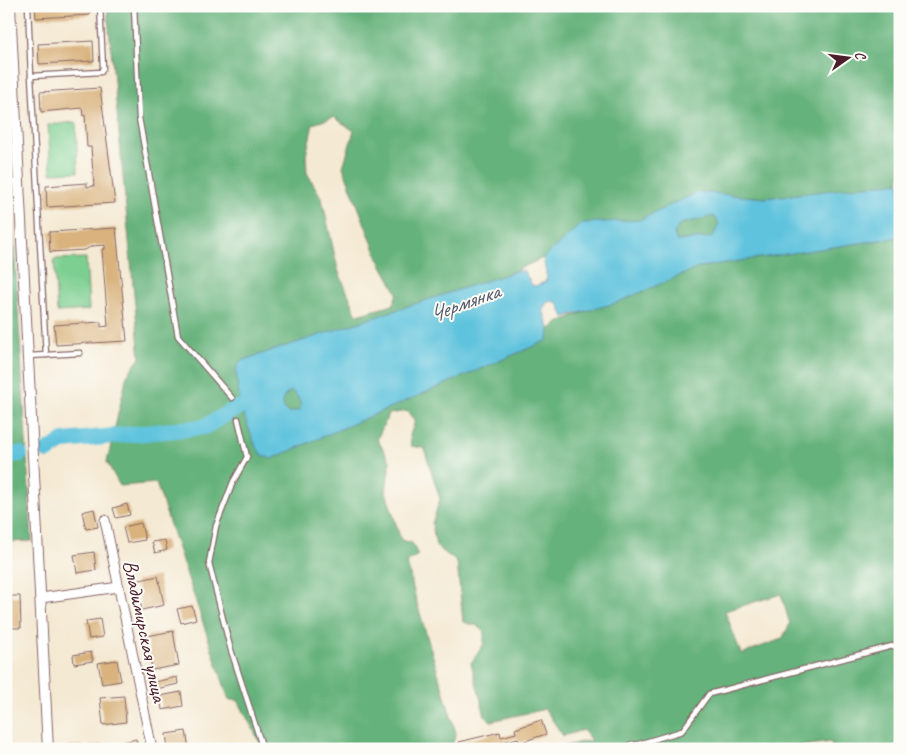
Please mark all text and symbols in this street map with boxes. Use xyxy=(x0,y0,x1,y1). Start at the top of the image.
north arrow xyxy=(824,32,874,82)
text: С xyxy=(851,50,870,62)
water label: Чермянка xyxy=(425,276,506,329)
street label: Владимирская улица xyxy=(117,558,173,706)

